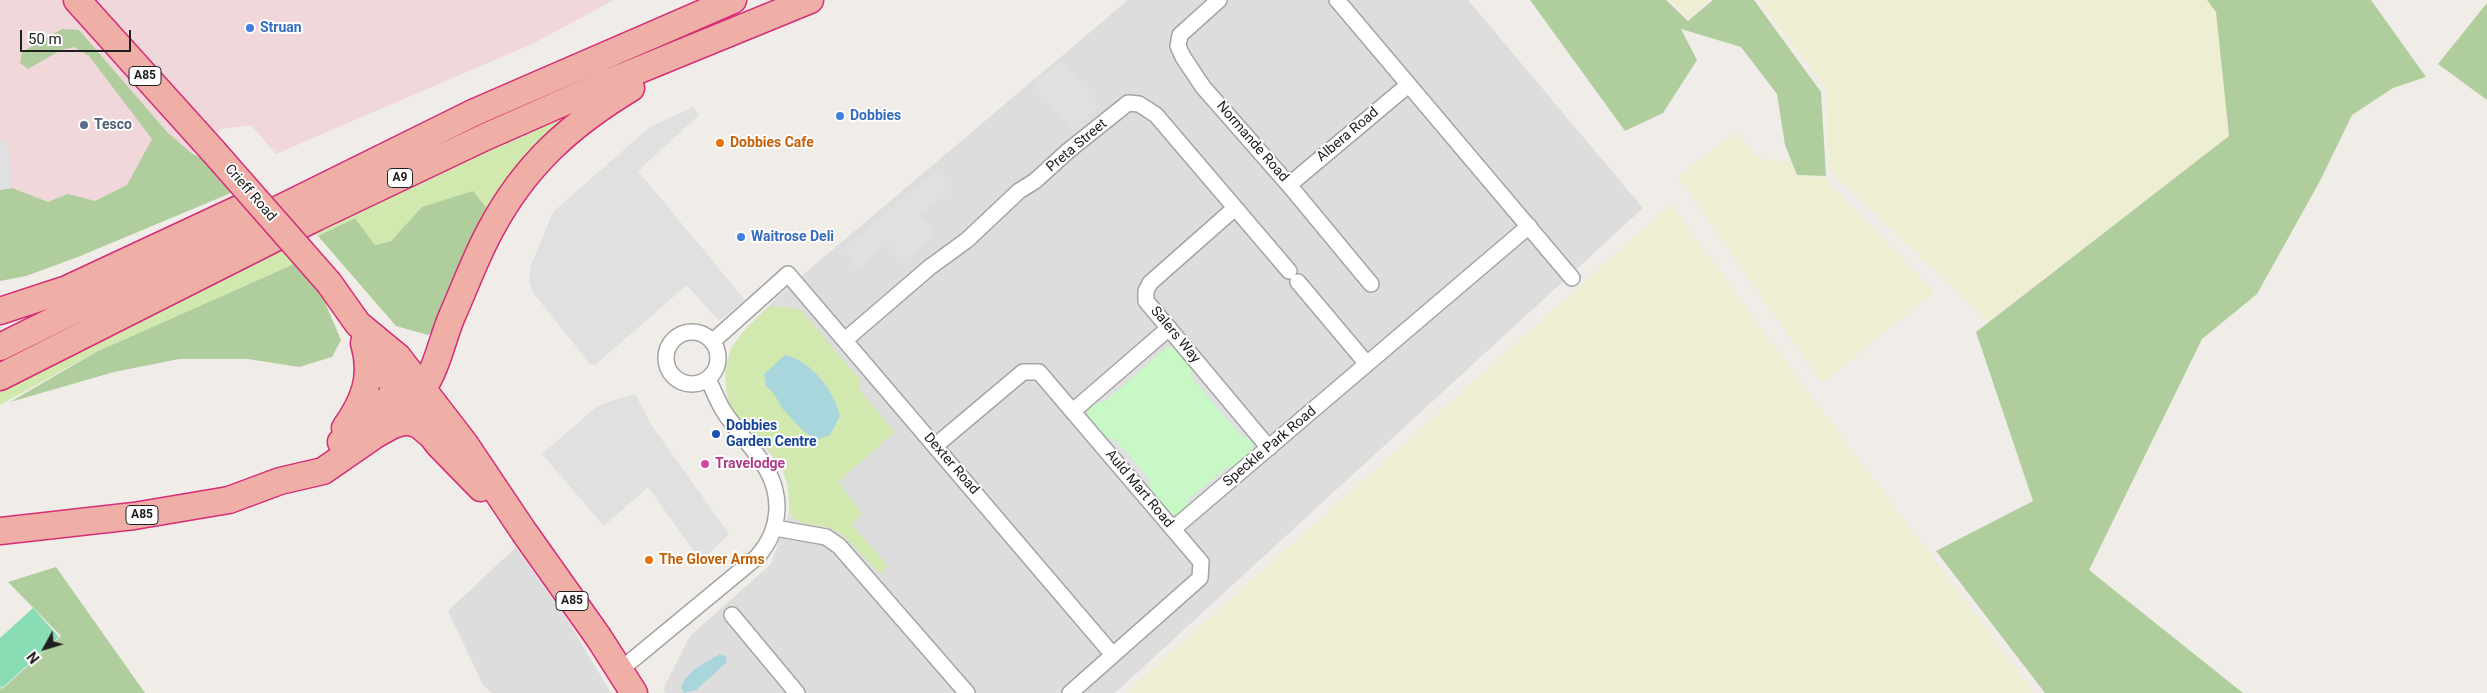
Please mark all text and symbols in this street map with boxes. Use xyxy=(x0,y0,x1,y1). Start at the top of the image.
scale bar xyxy=(22,20,134,52)
place label: Struan xyxy=(260,20,302,36)
marker: Struan xyxy=(244,22,256,34)
text: 50 m xyxy=(28,30,62,48)
road number: A85 xyxy=(129,66,161,85)
street label: Normande Road xyxy=(1212,98,1292,186)
street label: Albera Road xyxy=(1314,104,1382,166)
place label: Dobbies xyxy=(850,108,901,124)
marker: Dobbies xyxy=(834,110,846,122)
street label: Preta Street xyxy=(1043,116,1111,176)
place label: Tesco xyxy=(94,117,132,133)
marker: Tesco xyxy=(78,119,90,131)
place label: Dobbies Cafe xyxy=(730,135,814,151)
marker: Dobbies Cafe xyxy=(714,137,726,149)
street label: Crieff Road xyxy=(221,161,279,225)
road number: A9 xyxy=(388,168,412,188)
place label: Waitrose Deli xyxy=(751,229,834,245)
marker: Waitrose Deli xyxy=(735,231,747,243)
street label: Salers Way xyxy=(1147,303,1203,367)
street label: Speckle Park Road xyxy=(1220,403,1320,491)
place label: Dobbies Garden Centre xyxy=(726,418,817,451)
marker: Dobbies Garden Centre xyxy=(710,428,722,440)
street label: Dexter Road xyxy=(920,430,982,498)
street label: Auld Mart Road xyxy=(1102,447,1176,531)
place label: Travelodge xyxy=(715,456,785,472)
marker: Travelodge xyxy=(699,458,711,470)
road number: A85 xyxy=(126,506,158,524)
place label: The Glover Arms xyxy=(659,552,765,568)
marker: The Glover Arms xyxy=(643,554,655,566)
road number: A85 xyxy=(556,592,588,610)
north arrow xyxy=(20,623,70,673)
text: N xyxy=(24,649,43,666)

